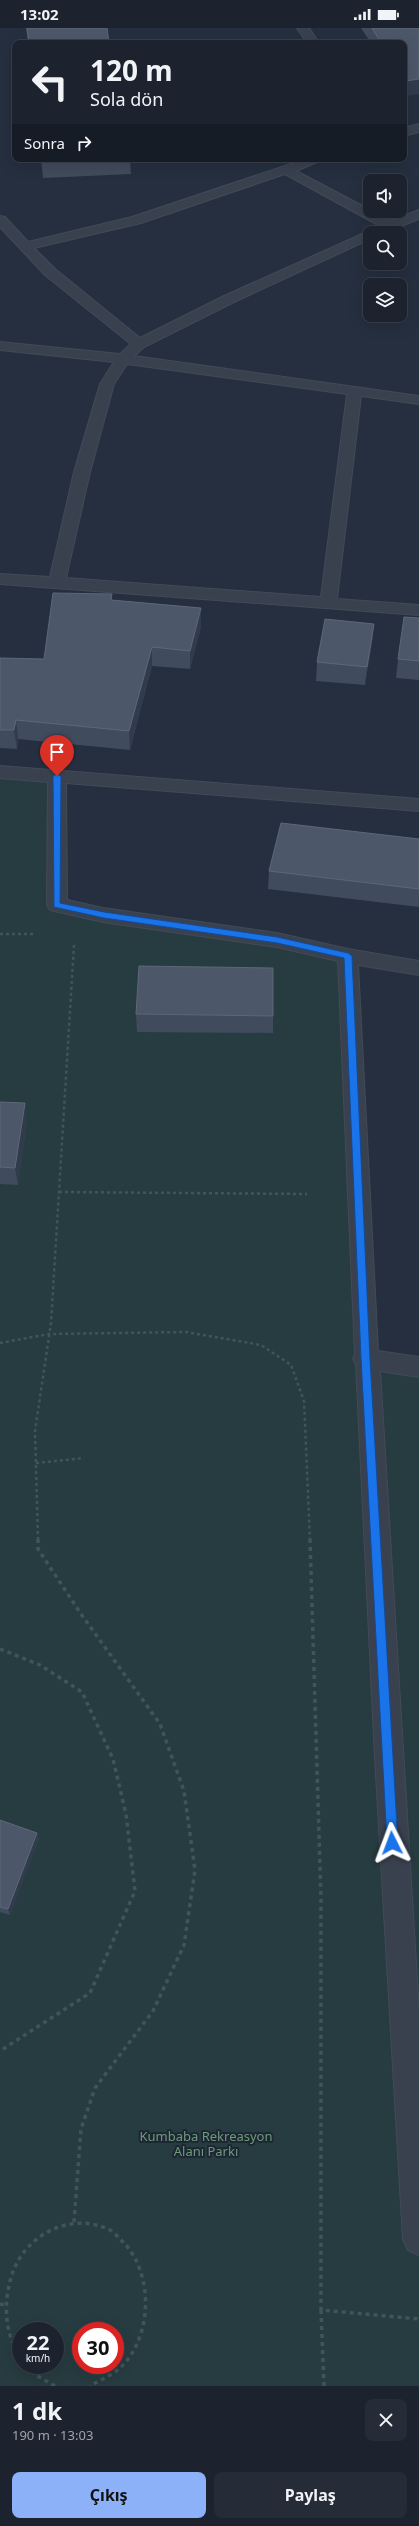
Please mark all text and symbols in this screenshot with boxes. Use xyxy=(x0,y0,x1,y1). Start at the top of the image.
text: 13:02 xyxy=(20,4,59,24)
text: 120 m xyxy=(90,51,173,89)
icon: left xyxy=(24,56,76,108)
text: Sola dön xyxy=(90,87,163,111)
icon: right xyxy=(73,132,95,154)
text: Sonra xyxy=(24,133,65,153)
map controls xyxy=(363,174,407,322)
button: sound xyxy=(363,174,407,218)
button: search xyxy=(363,226,407,270)
button: layers xyxy=(363,278,407,322)
pin xyxy=(40,735,74,776)
icon: arrive xyxy=(46,741,68,763)
position arrow xyxy=(371,1822,413,1864)
park label: Kumbaba Rekreasyon Alanı Parkı xyxy=(139,2127,273,2160)
speed limit sign: 30 xyxy=(72,2322,124,2374)
text: 22 xyxy=(27,2329,49,2356)
text: km/h xyxy=(26,2351,50,2365)
text: 1 dk xyxy=(12,2394,62,2427)
button: close xyxy=(365,2399,407,2441)
text: 190 m · 13:03 xyxy=(12,2426,93,2444)
button: Çıkış xyxy=(12,2472,206,2518)
button: Paylaş xyxy=(214,2472,407,2518)

